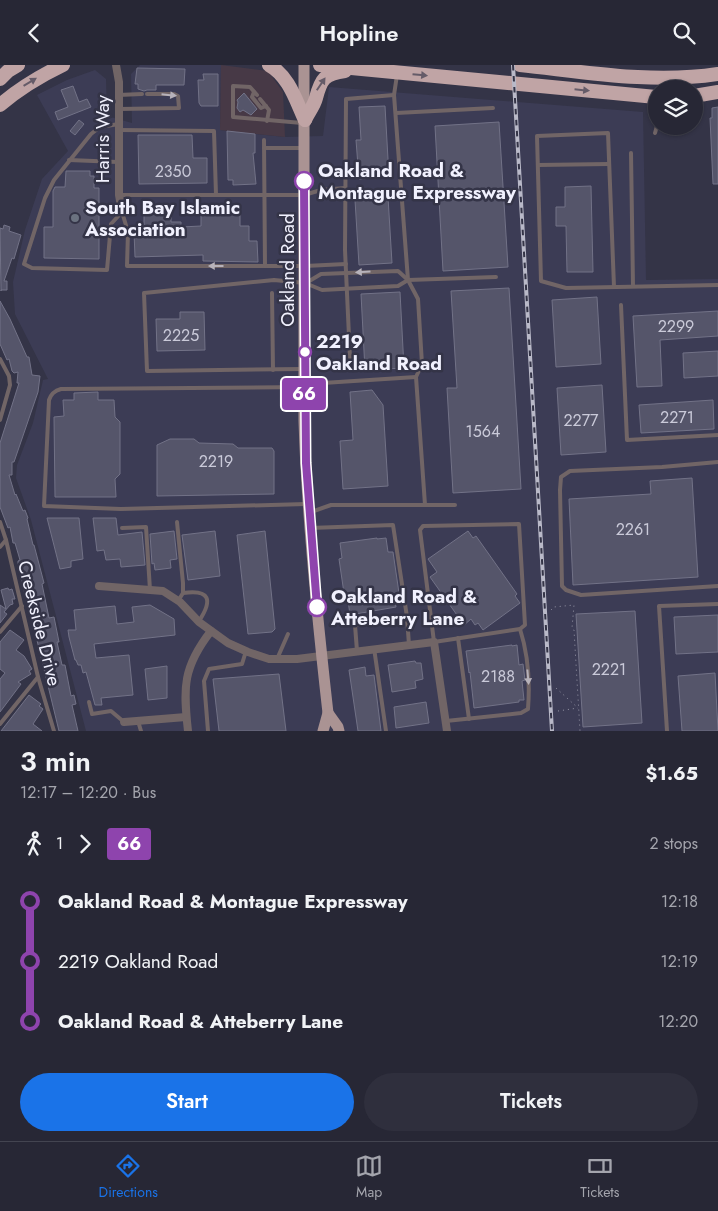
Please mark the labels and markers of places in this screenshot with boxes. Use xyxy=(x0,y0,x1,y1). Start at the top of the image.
place label: Oakland Road & Montague Expressway xyxy=(318,157,517,206)
marker: Oakland Road & Montague Expressway xyxy=(294,171,314,191)
place label: South Bay Islamic Association xyxy=(84,194,240,243)
marker: South Bay Islamic Association xyxy=(69,212,81,224)
place label: 2219 Oakland Road xyxy=(316,328,442,377)
marker: 2219 Oakland Road xyxy=(298,345,312,359)
place label: Oakland Road & Atteberry Lane xyxy=(330,583,477,632)
marker: Oakland Road & Atteberry Lane xyxy=(307,597,327,617)

